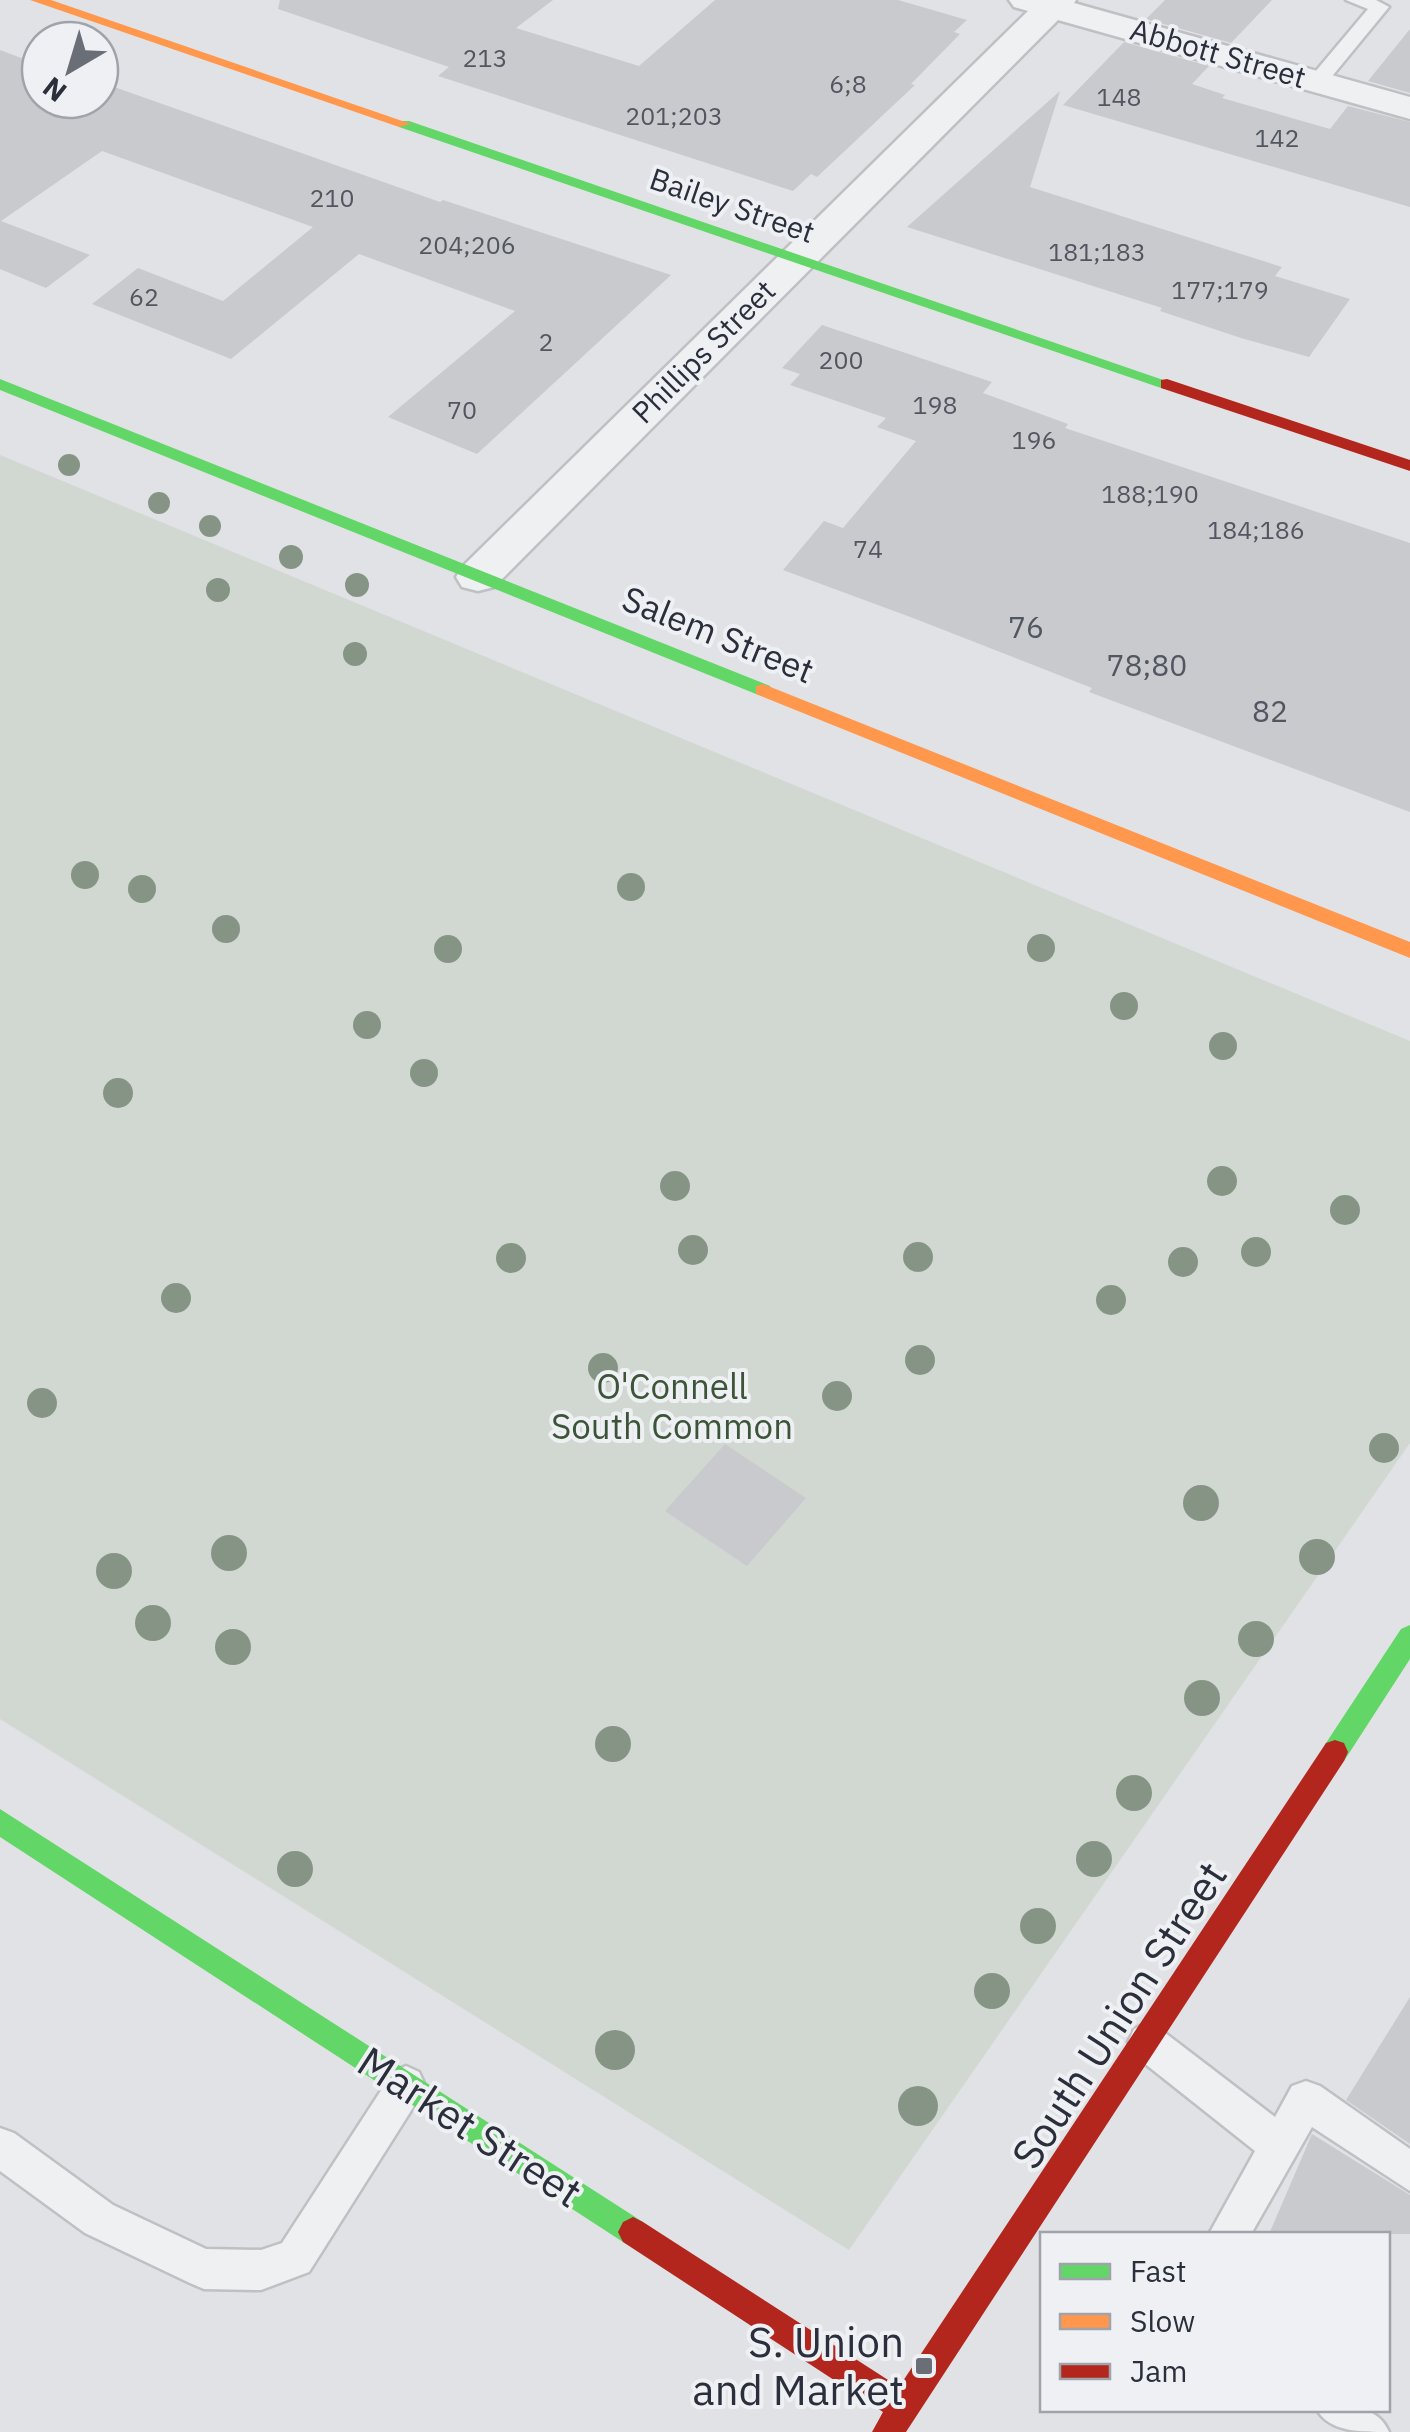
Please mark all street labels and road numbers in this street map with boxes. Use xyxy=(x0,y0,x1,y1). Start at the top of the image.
street label: Abbott Street xyxy=(1126,9,1311,96)
street label: Bailey Street xyxy=(645,158,820,251)
street label: Phillips Street xyxy=(623,271,783,431)
street label: Salem Street xyxy=(616,575,821,693)
street label: South Union Street xyxy=(999,1851,1238,2179)
street label: Market Street xyxy=(348,2034,593,2219)

